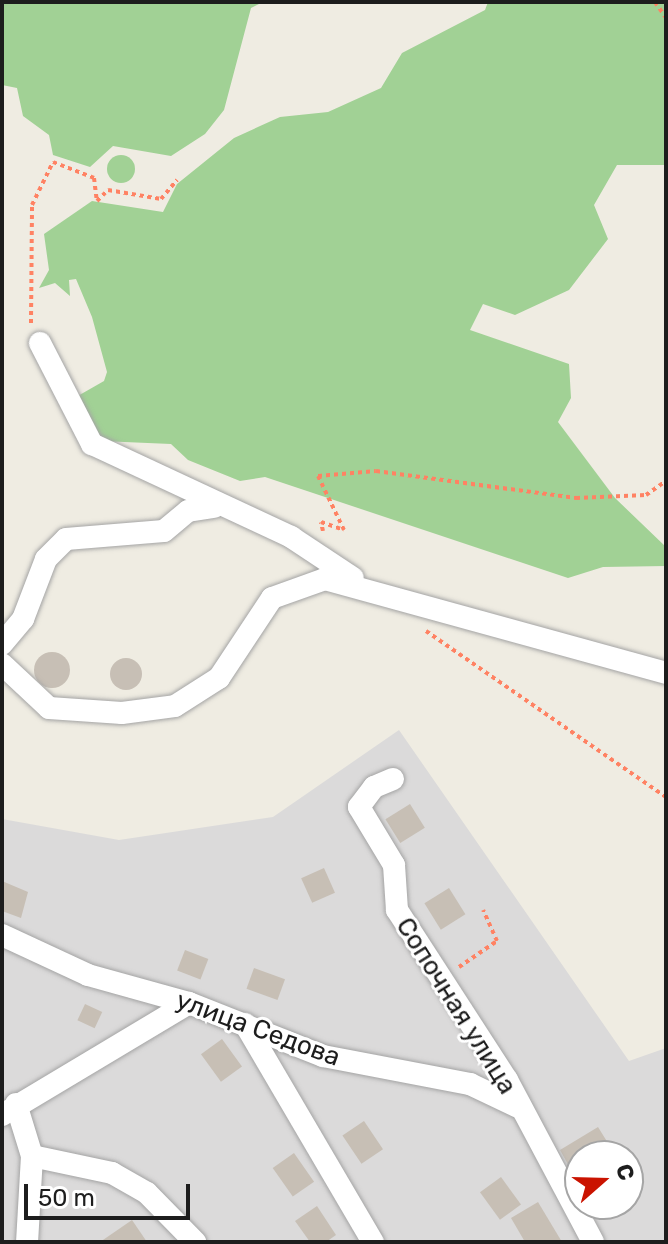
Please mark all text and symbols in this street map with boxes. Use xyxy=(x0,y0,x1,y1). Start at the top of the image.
street label: Сопочная улица xyxy=(389,912,523,1100)
street label: улица Седова xyxy=(172,985,344,1073)
north arrow xyxy=(564,1140,644,1220)
text: С xyxy=(610,1160,640,1184)
scale bar xyxy=(28,1168,194,1218)
text: 50 m xyxy=(38,1184,95,1212)

